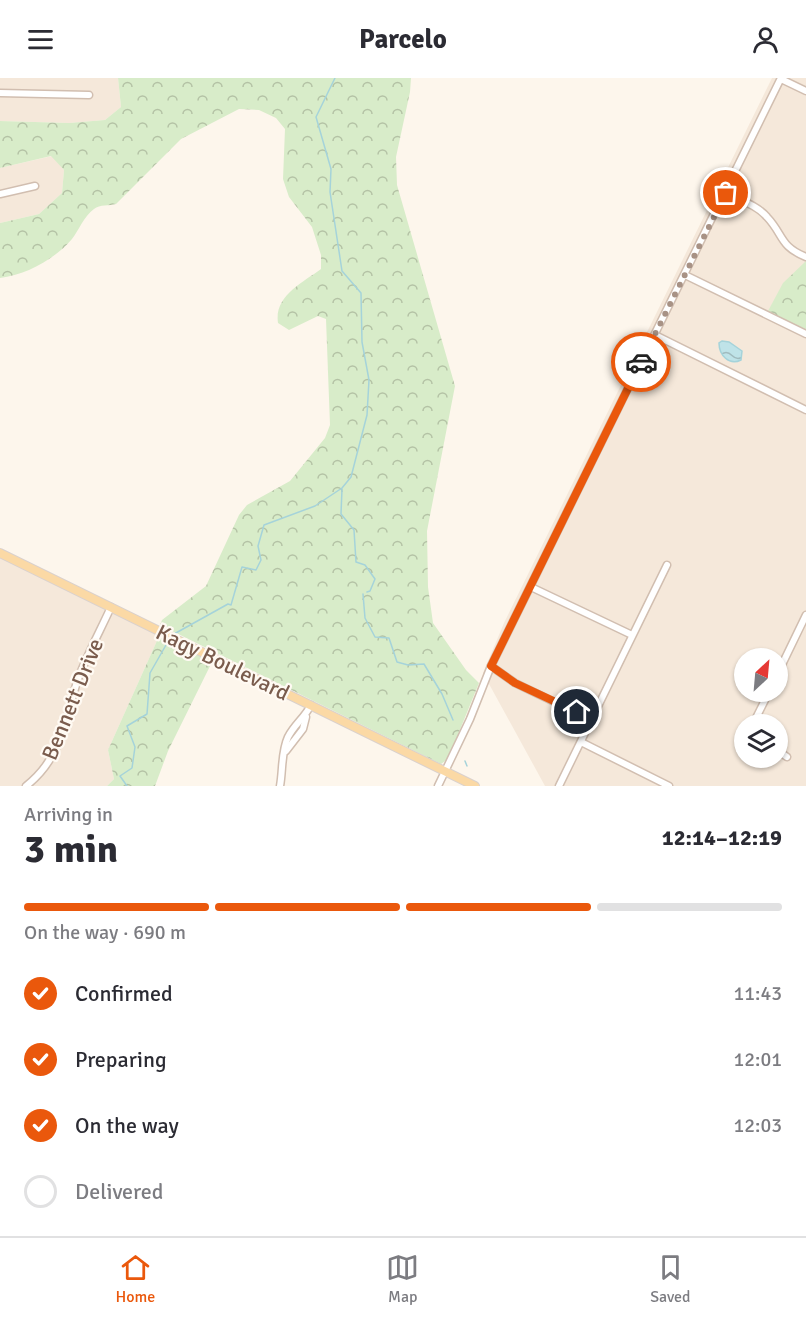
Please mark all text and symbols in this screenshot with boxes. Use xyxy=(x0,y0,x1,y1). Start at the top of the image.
icon: menu xyxy=(24,23,57,56)
text: Parcelo xyxy=(359,23,447,56)
icon: person xyxy=(749,23,782,56)
pin xyxy=(700,167,751,218)
icon: bag xyxy=(709,176,742,209)
courier xyxy=(611,332,671,392)
icon: car xyxy=(625,346,658,379)
street label: Kagy Boulevard xyxy=(152,618,294,706)
street label: Bennett Drive xyxy=(36,634,109,764)
north arrow xyxy=(734,648,788,702)
map controls xyxy=(734,648,788,768)
pin xyxy=(551,686,602,737)
icon: home xyxy=(560,695,593,728)
button: layers xyxy=(734,714,788,768)
text: Arriving in xyxy=(24,802,113,827)
text: 12:14–12:19 xyxy=(662,824,782,851)
text: 3 min xyxy=(24,825,118,873)
text: On the way · 690 m xyxy=(24,920,186,945)
icon: check xyxy=(24,977,57,1010)
text: Confirmed xyxy=(75,980,173,1007)
text: 11:43 xyxy=(733,981,782,1006)
icon: check xyxy=(24,1043,57,1076)
text: Preparing xyxy=(75,1046,167,1073)
text: 12:01 xyxy=(733,1047,782,1072)
icon: check xyxy=(24,1109,57,1142)
text: On the way xyxy=(75,1112,179,1139)
text: 12:03 xyxy=(733,1113,782,1138)
text: Delivered xyxy=(75,1178,163,1205)
tab: Home xyxy=(115,1251,155,1307)
tab: Map xyxy=(386,1251,419,1307)
tab: Saved xyxy=(650,1251,691,1307)

